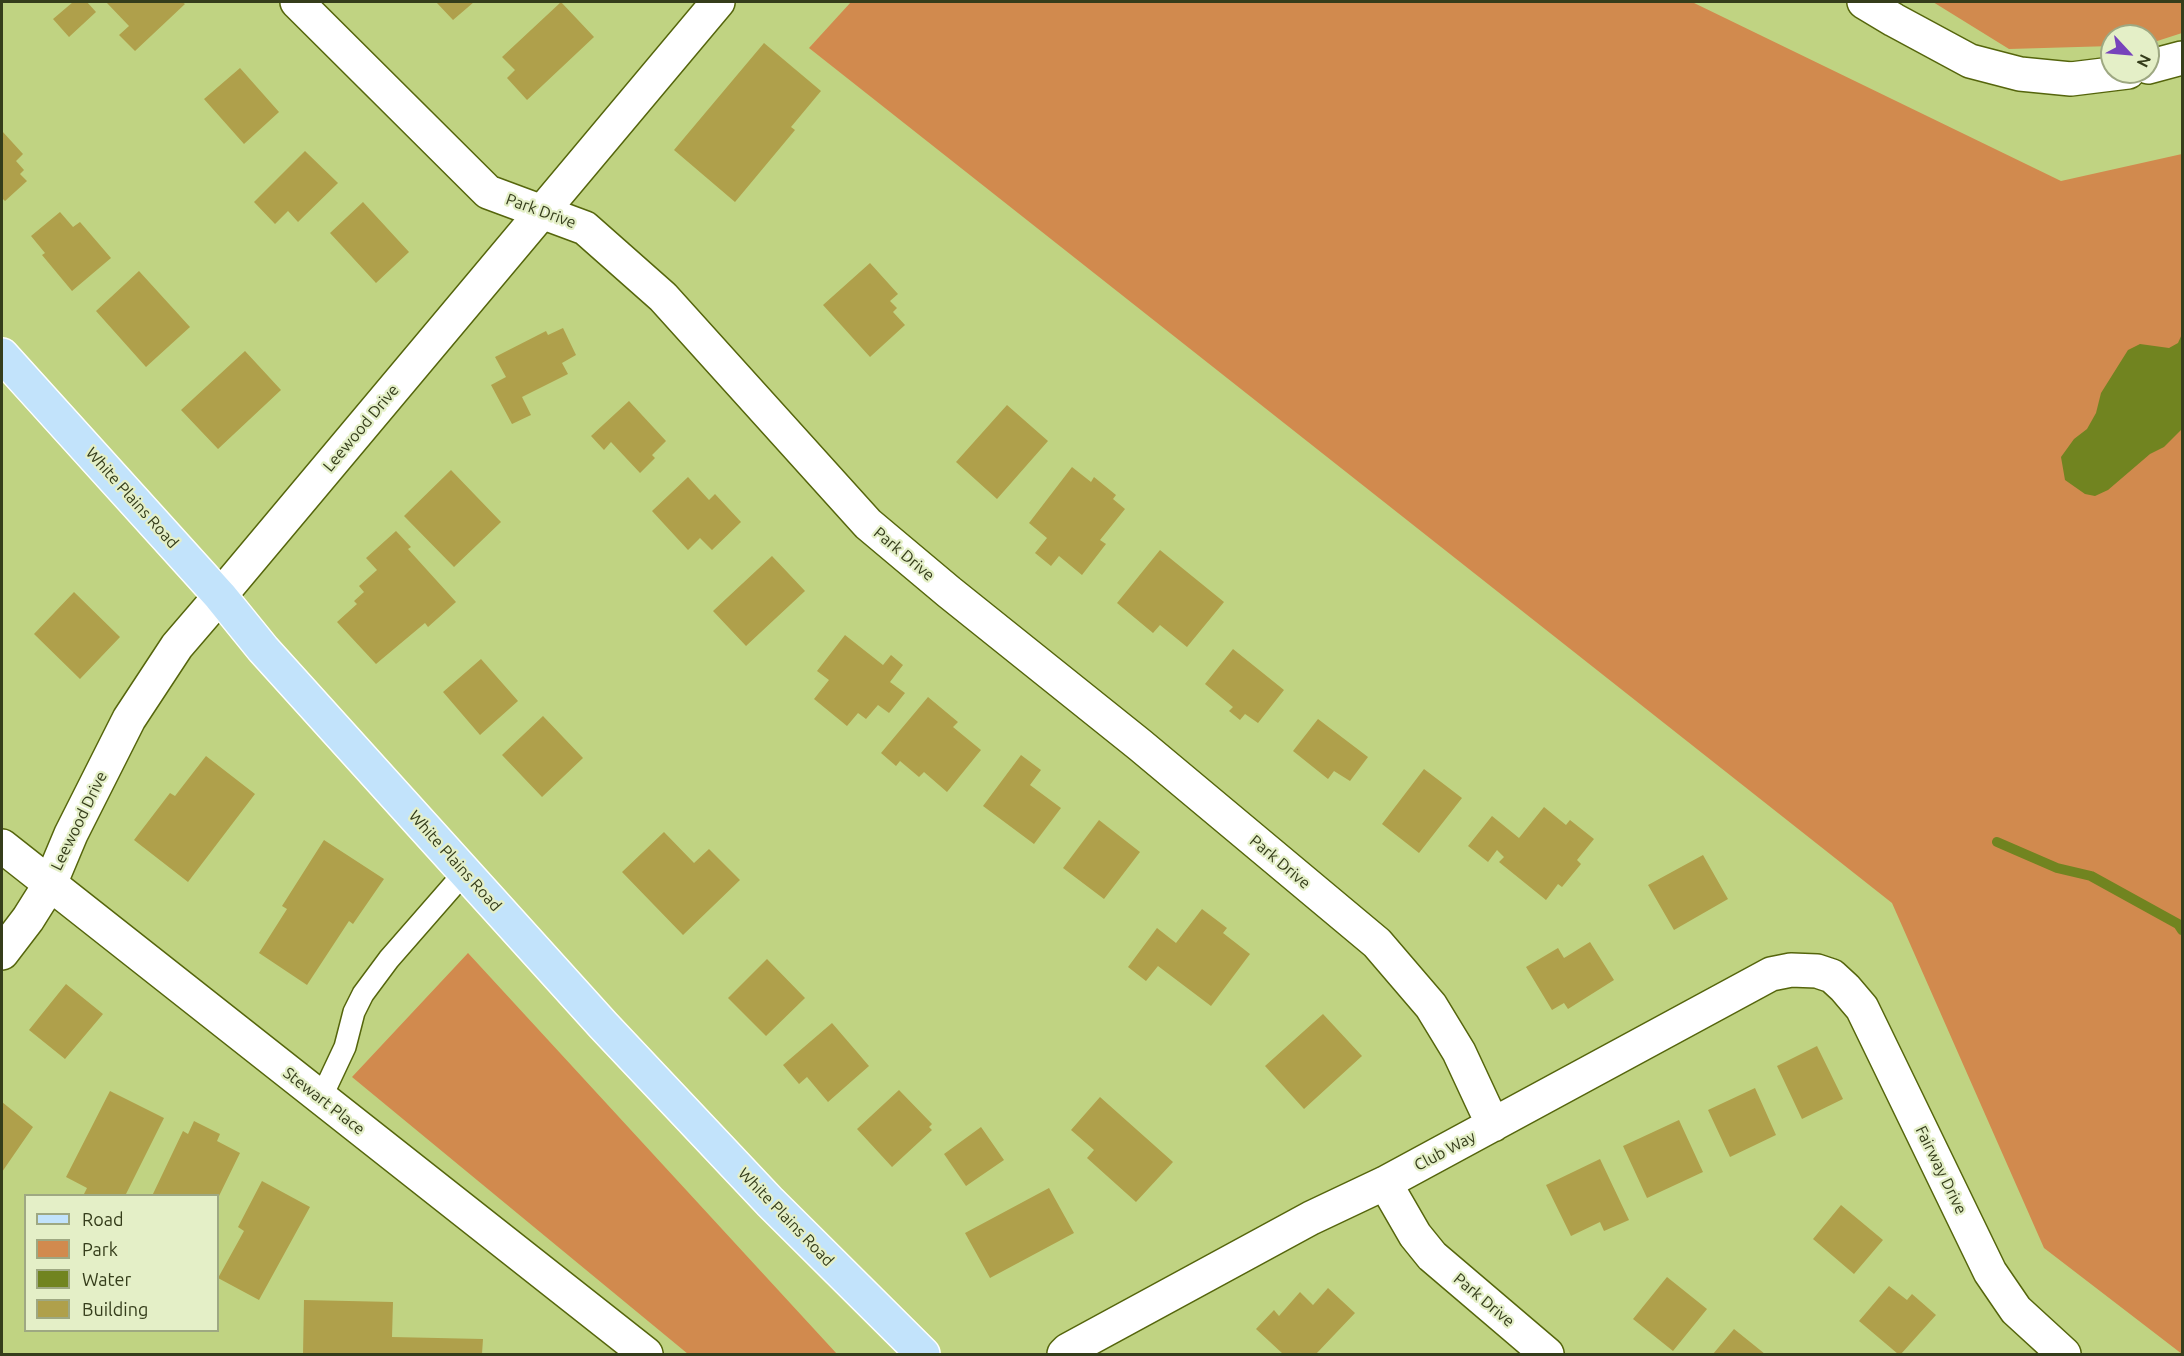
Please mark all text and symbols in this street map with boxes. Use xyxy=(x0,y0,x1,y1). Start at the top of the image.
north arrow xyxy=(2100,24,2160,84)
text: N xyxy=(2134,52,2155,70)
street label: Park Drive xyxy=(503,189,579,233)
street label: Leewood Drive xyxy=(319,381,403,475)
street label: White Plains Road xyxy=(82,444,182,552)
street label: Park Drive xyxy=(870,523,938,585)
street label: Leewood Drive xyxy=(47,768,111,874)
street label: White Plains Road xyxy=(405,807,505,915)
street label: Park Drive xyxy=(1246,831,1314,893)
street label: Stewart Place xyxy=(279,1063,369,1139)
street label: Fairway Drive xyxy=(1911,1123,1971,1217)
street label: Club Way xyxy=(1411,1127,1479,1175)
street label: White Plains Road xyxy=(734,1164,838,1270)
legend xyxy=(24,1194,219,1332)
text: Road xyxy=(82,1209,124,1229)
text: Park xyxy=(82,1239,118,1259)
text: Water xyxy=(82,1269,131,1289)
street label: Park Drive xyxy=(1450,1269,1518,1331)
text: Building xyxy=(82,1299,148,1319)

